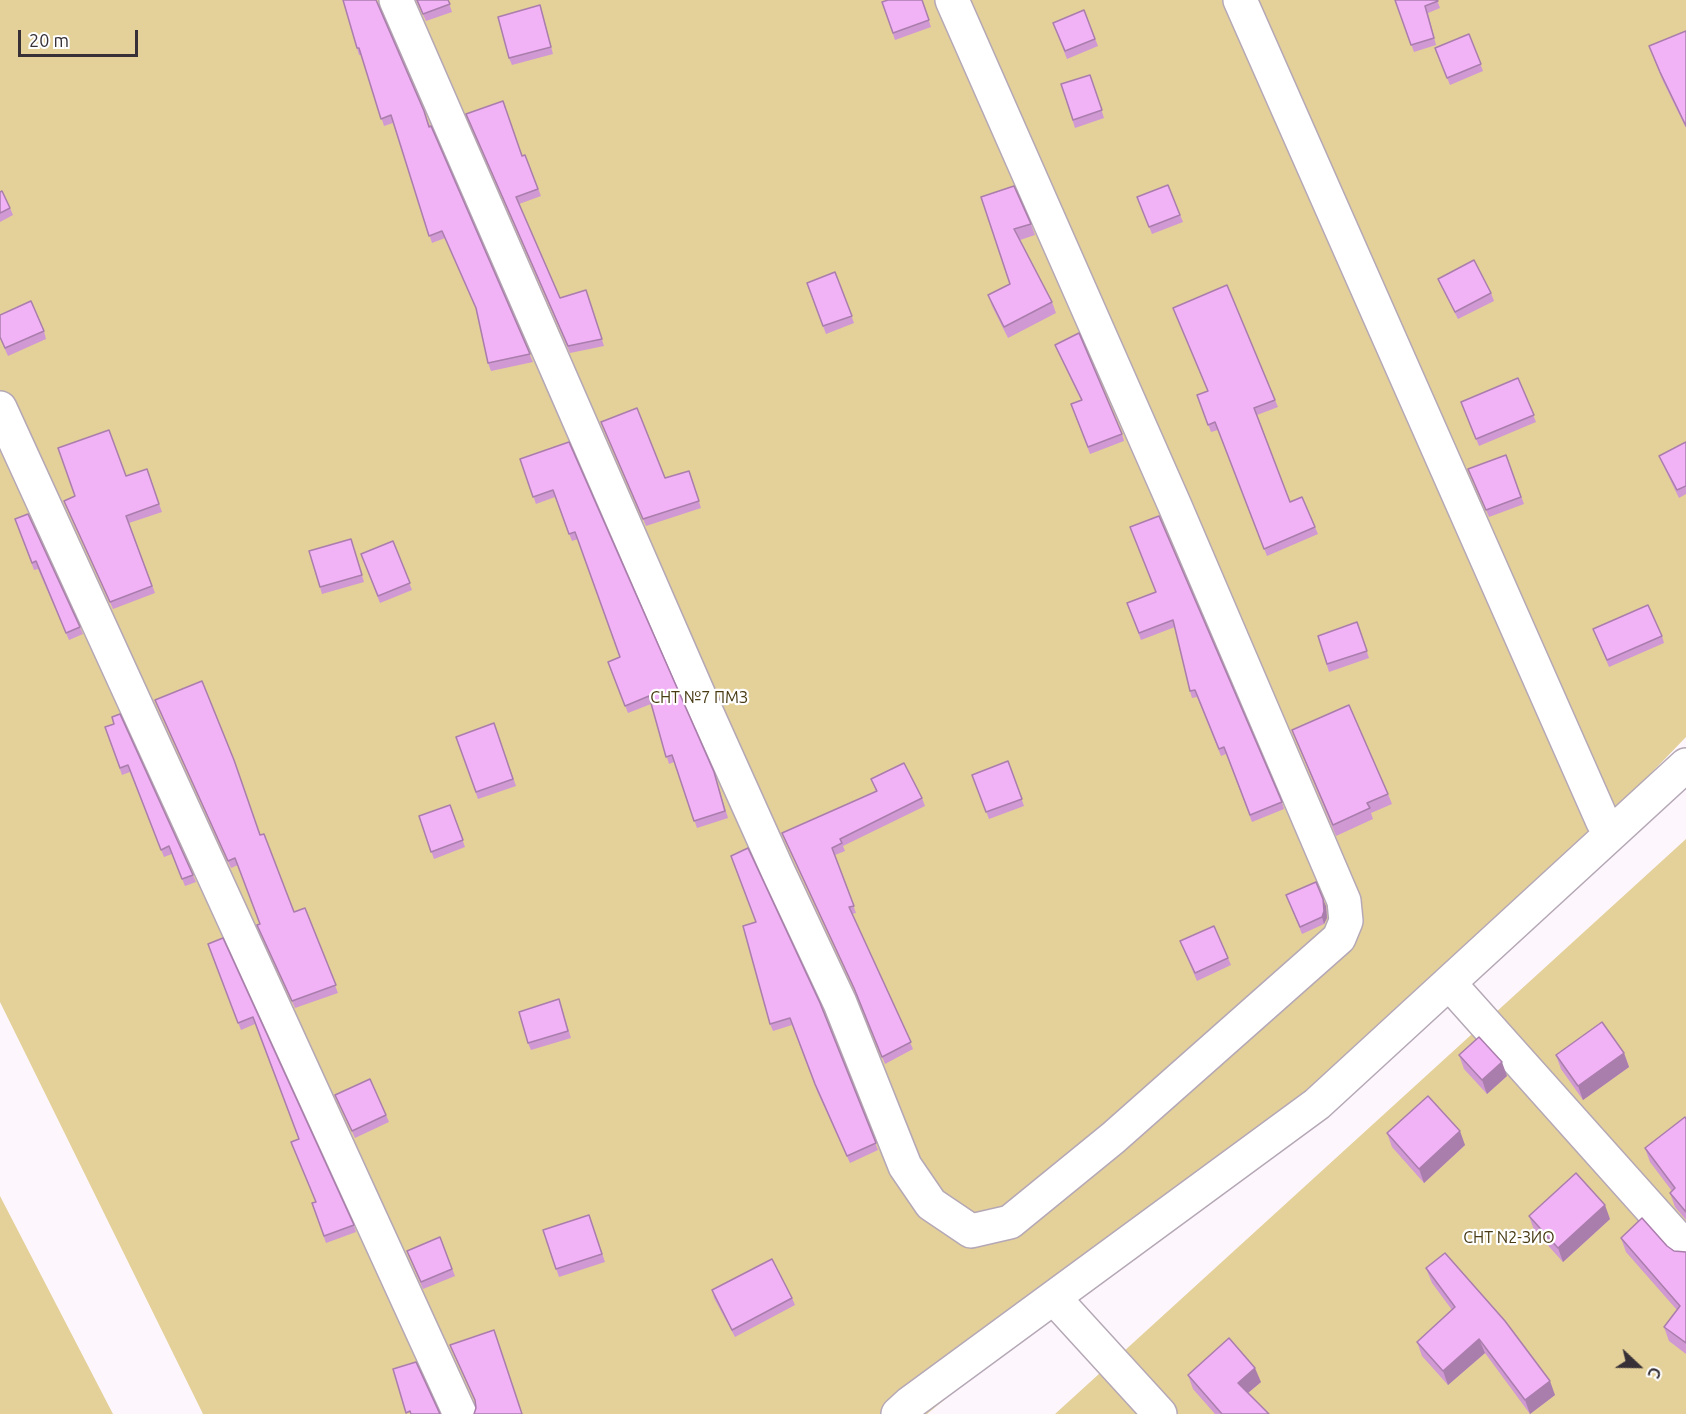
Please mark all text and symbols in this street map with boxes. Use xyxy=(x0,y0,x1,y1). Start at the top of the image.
scale bar xyxy=(21,18,141,56)
text: 20 m xyxy=(29,30,69,50)
park label: СНТ №7 ПМЗ xyxy=(650,688,748,708)
park label: СНТ N2-ЗИО xyxy=(1463,1228,1555,1248)
north arrow xyxy=(1608,1336,1668,1396)
text: С xyxy=(1644,1365,1665,1381)

